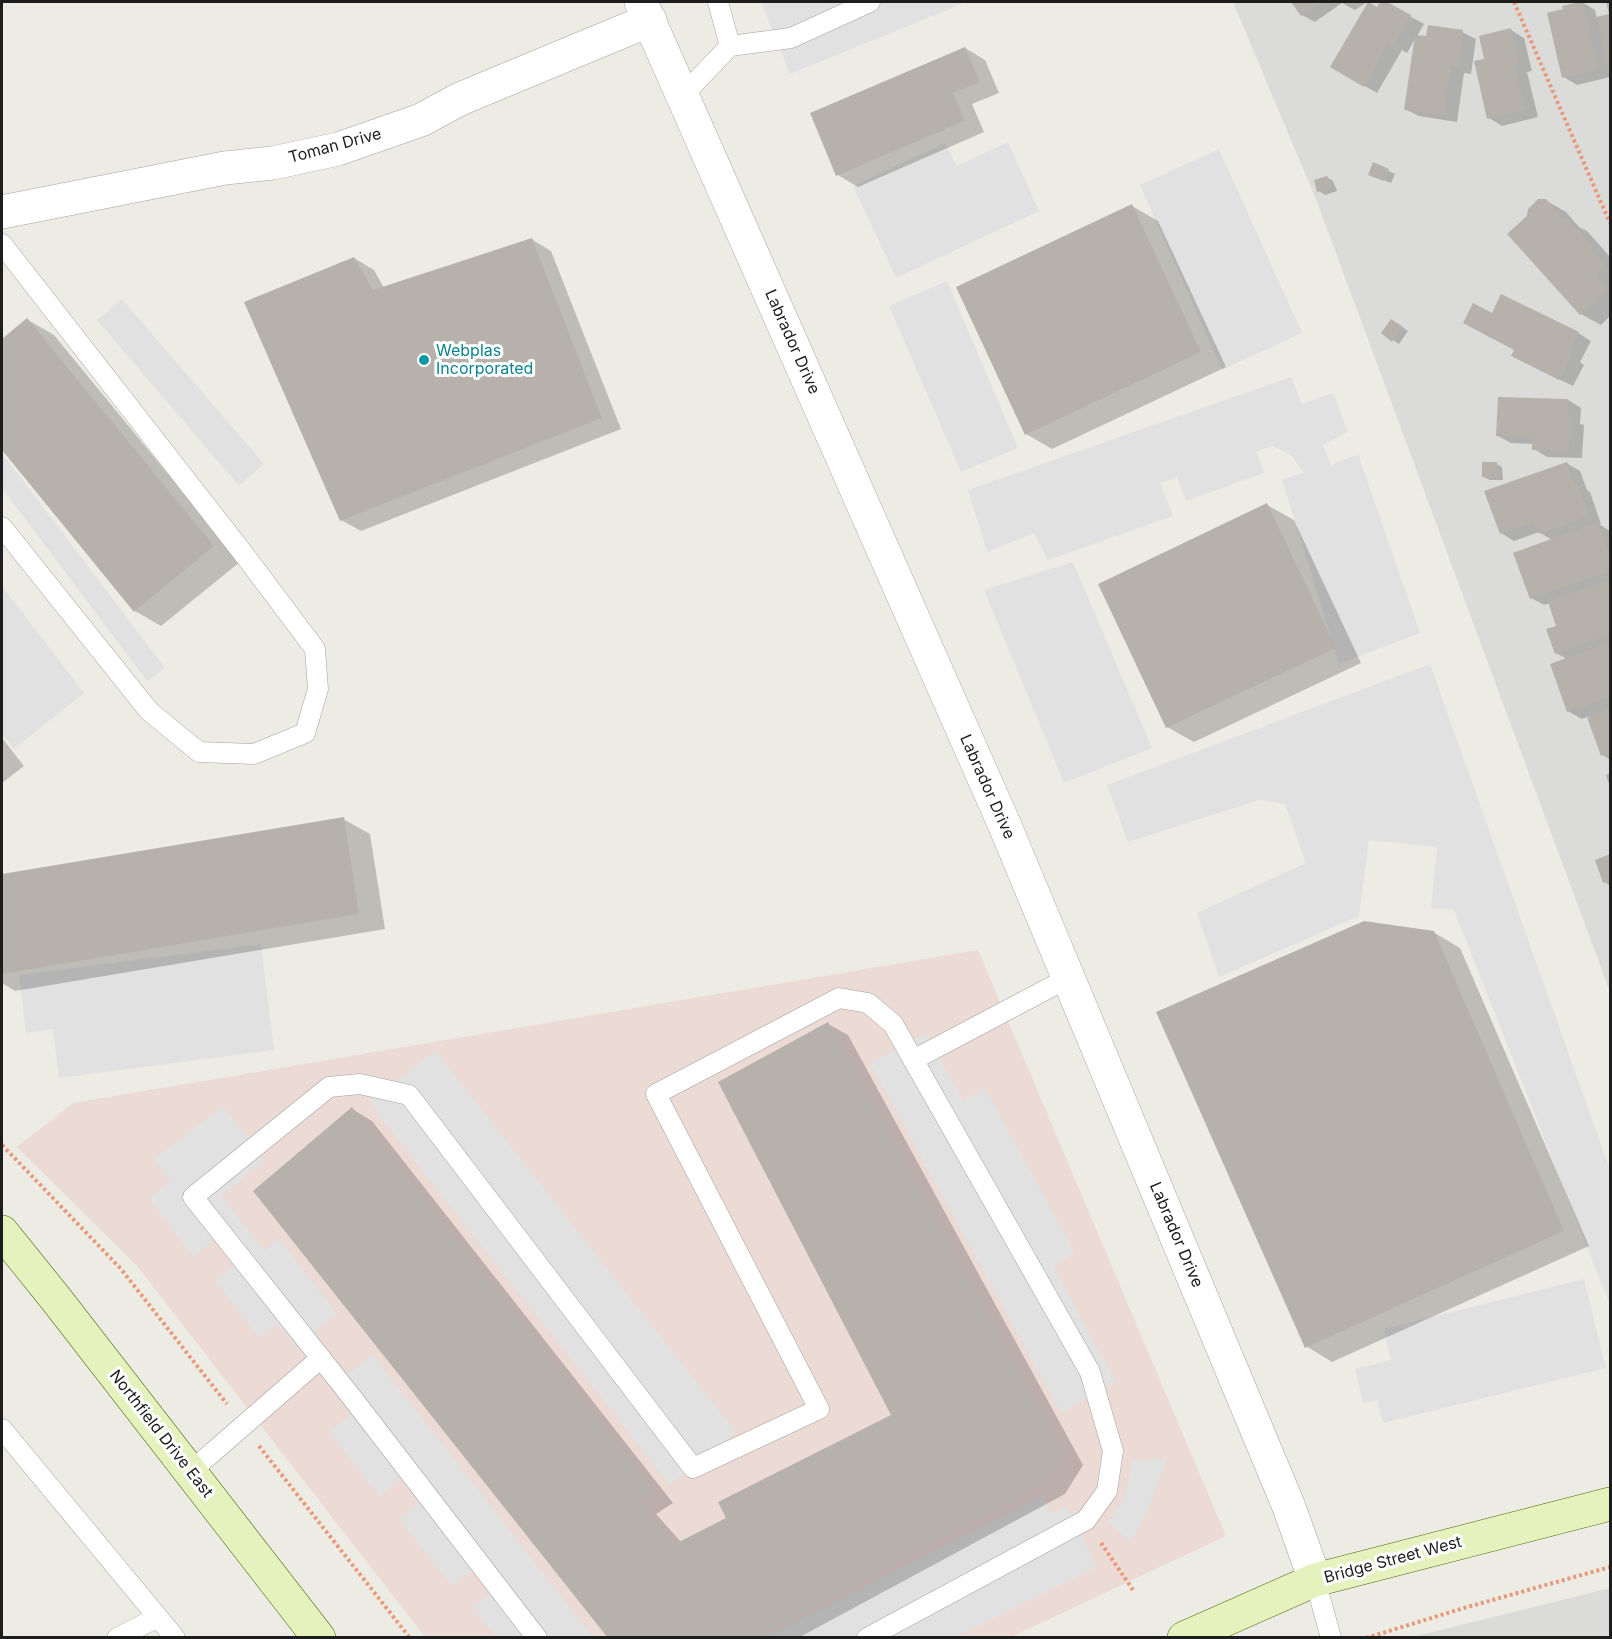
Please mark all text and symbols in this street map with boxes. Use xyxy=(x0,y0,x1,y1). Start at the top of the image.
street label: Toman Drive xyxy=(286,124,384,168)
street label: Labrador Drive xyxy=(760,287,824,397)
place label: Webplas Incorporated xyxy=(436,341,533,379)
marker: Webplas Incorporated xyxy=(417,353,431,367)
street label: Labrador Drive xyxy=(955,732,1019,842)
street label: Labrador Drive xyxy=(1145,1179,1207,1291)
street label: Northfield Drive East xyxy=(105,1366,217,1502)
street label: Bridge Street West xyxy=(1322,1532,1464,1588)

